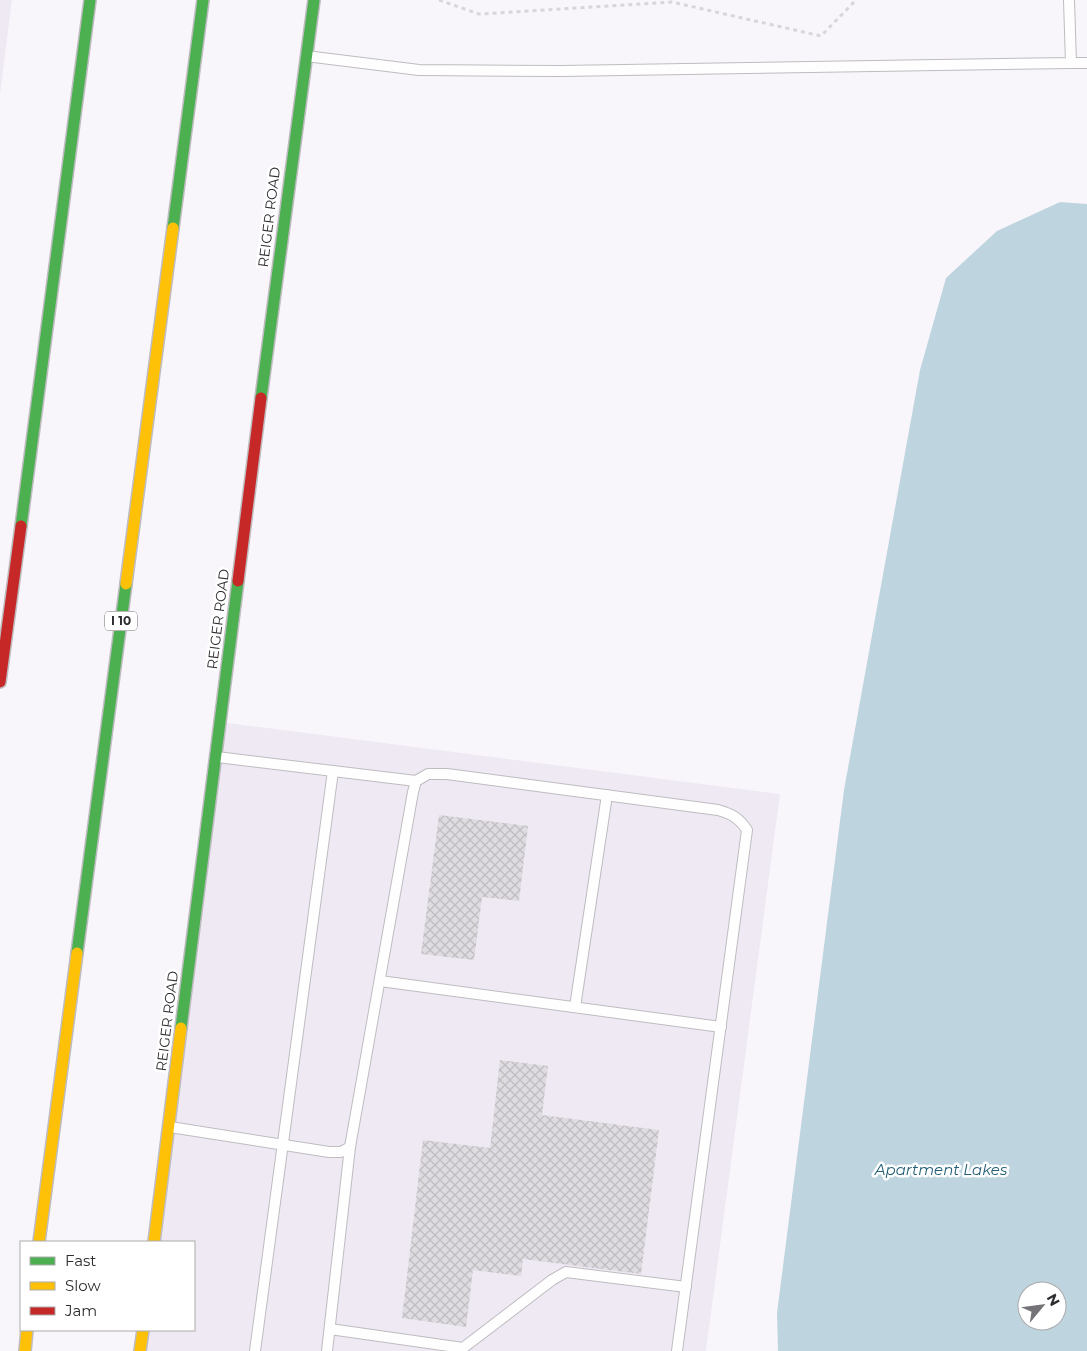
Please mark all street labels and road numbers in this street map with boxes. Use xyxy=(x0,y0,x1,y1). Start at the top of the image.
street label: REIGER ROAD xyxy=(254,166,284,268)
street label: REIGER ROAD xyxy=(203,568,233,670)
road number: I 10 xyxy=(105,612,137,630)
street label: REIGER ROAD xyxy=(152,970,182,1072)

